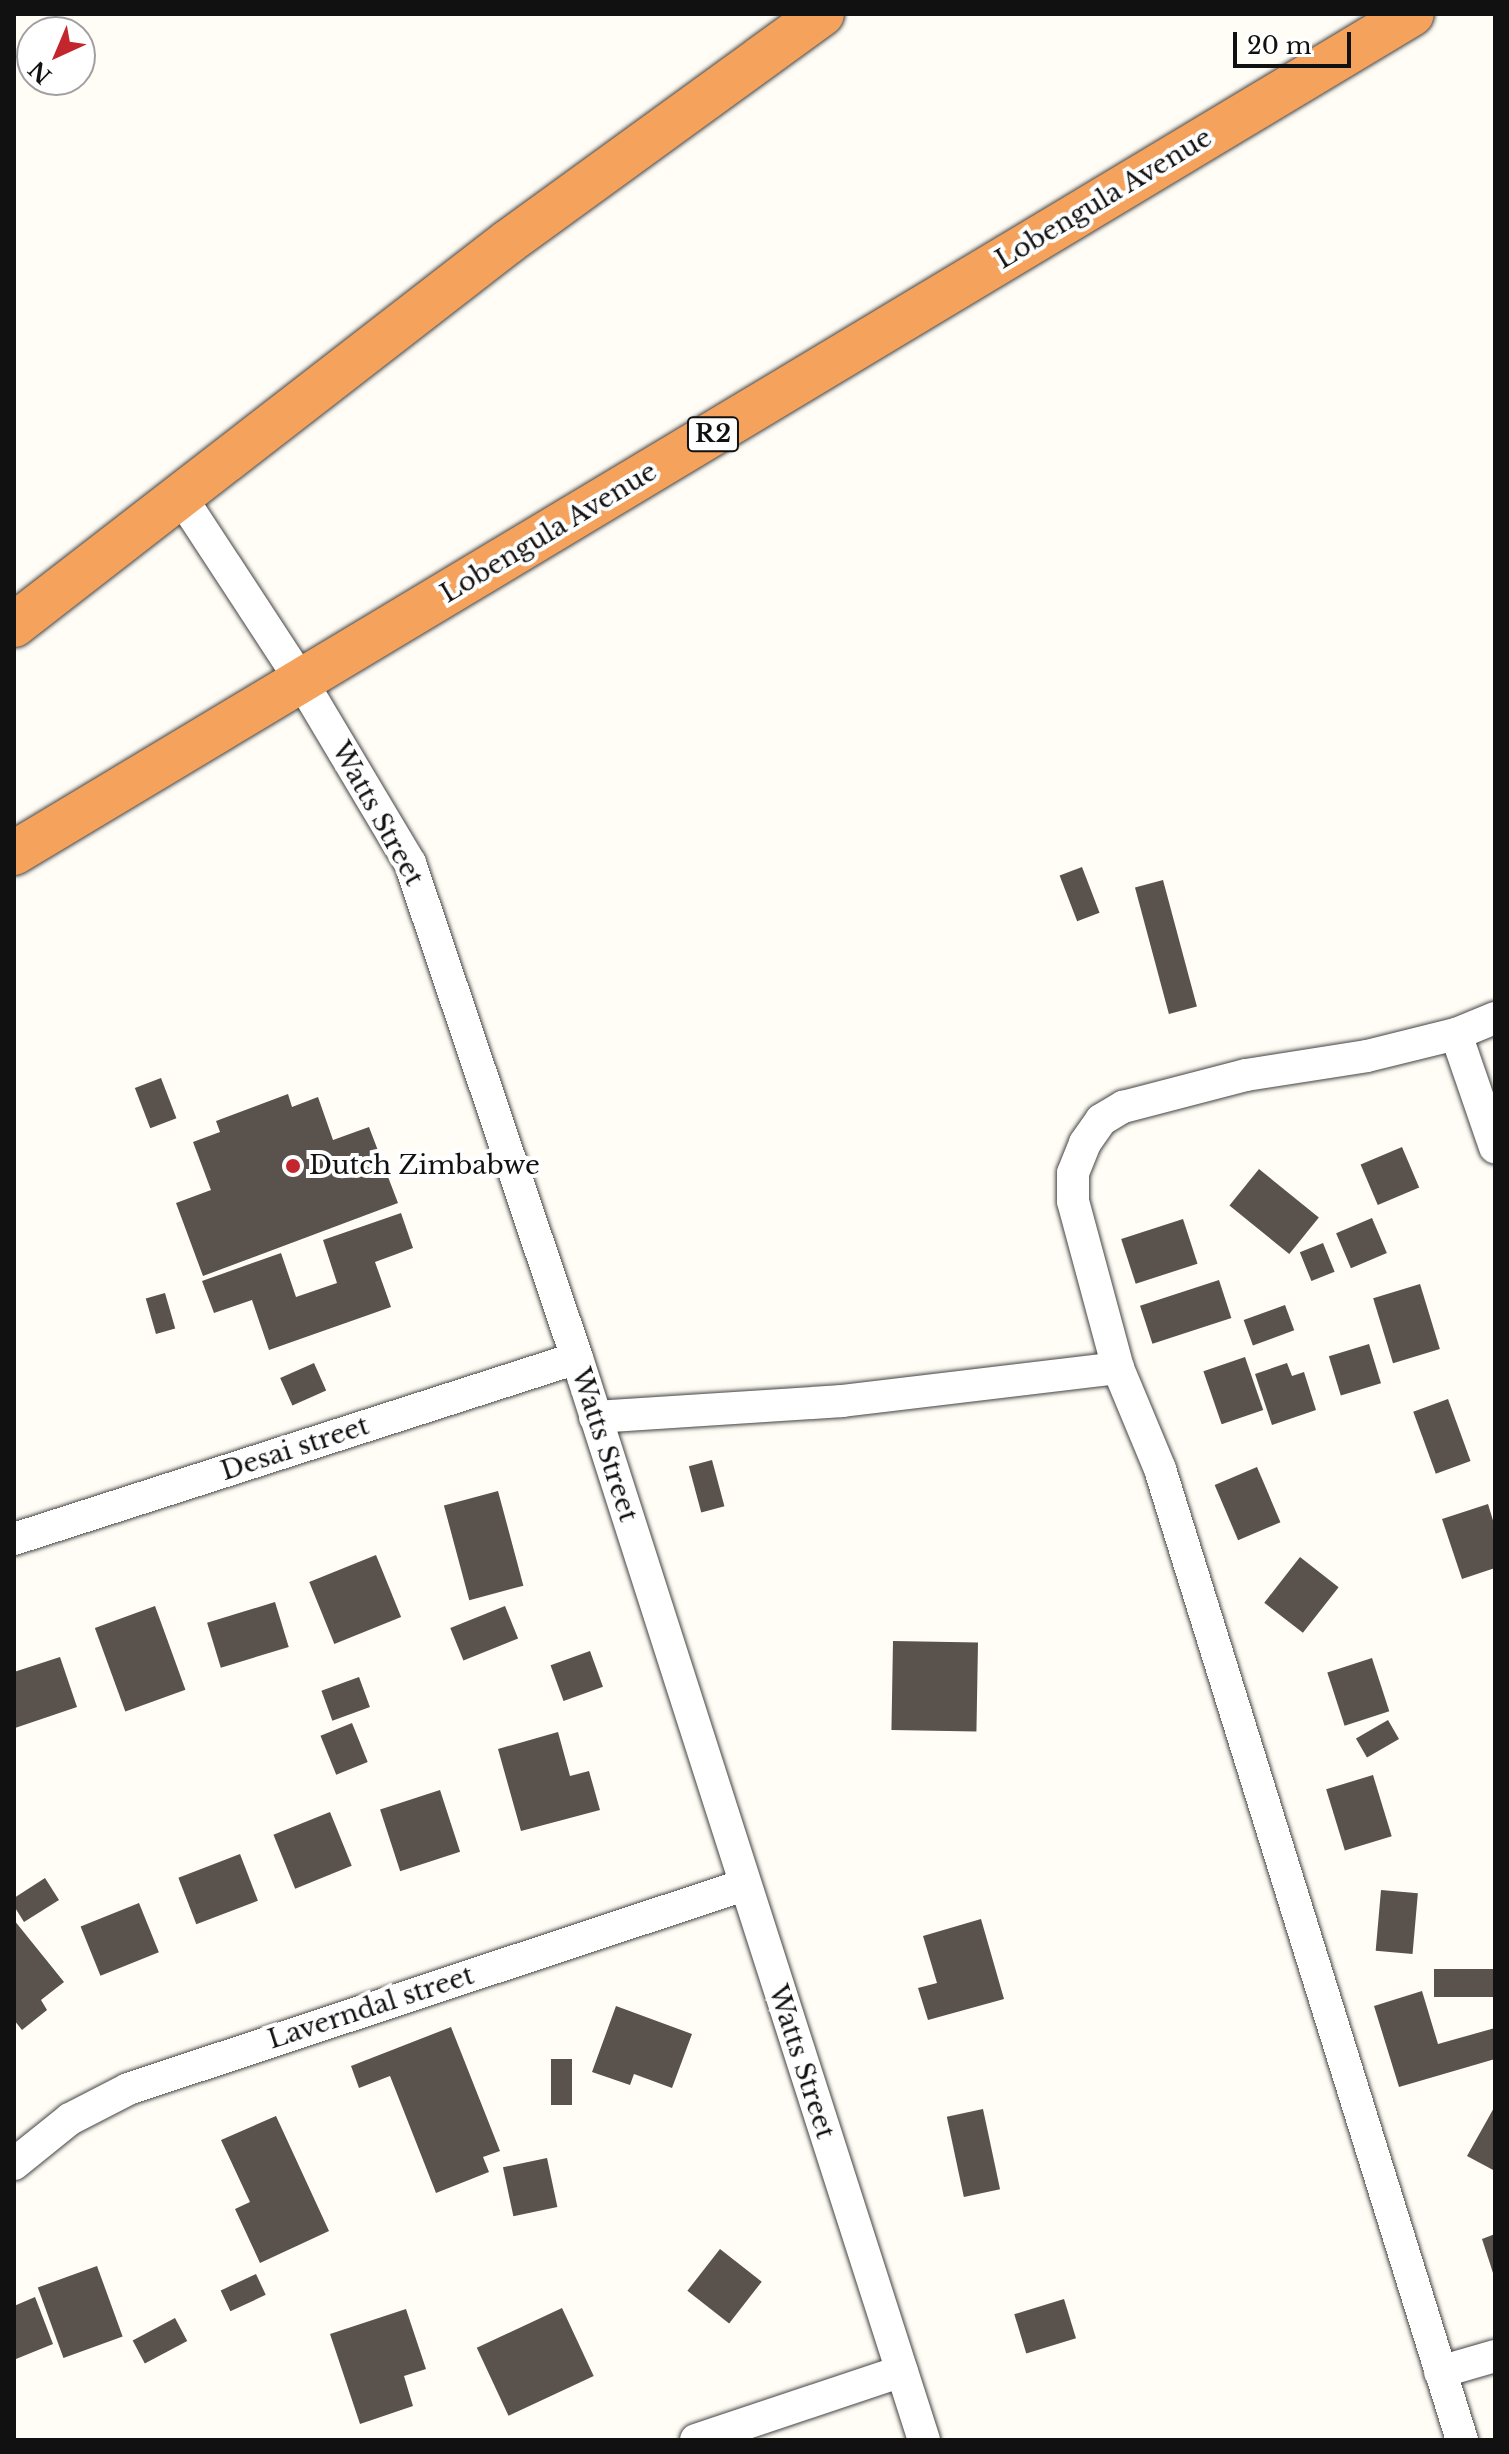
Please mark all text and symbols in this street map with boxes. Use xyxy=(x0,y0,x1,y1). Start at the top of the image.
north arrow xyxy=(16,16,96,96)
scale bar xyxy=(1237,16,1355,66)
text: 20 m xyxy=(1247,31,1312,60)
text: N xyxy=(24,55,57,89)
street label: Lobengula Avenue xyxy=(990,122,1218,276)
road number: R2 xyxy=(685,414,741,454)
street label: Lobengula Avenue xyxy=(435,456,663,610)
street label: Watts Street xyxy=(325,737,429,891)
place label: Dutch Zimbabwe xyxy=(309,1150,540,1182)
marker: Dutch Zimbabwe xyxy=(284,1157,302,1175)
street label: Watts Street xyxy=(564,1364,644,1526)
street label: Desai street xyxy=(217,1410,373,1488)
street label: Laverndal street xyxy=(264,1960,478,2056)
street label: Watts Street xyxy=(761,1981,841,2143)

